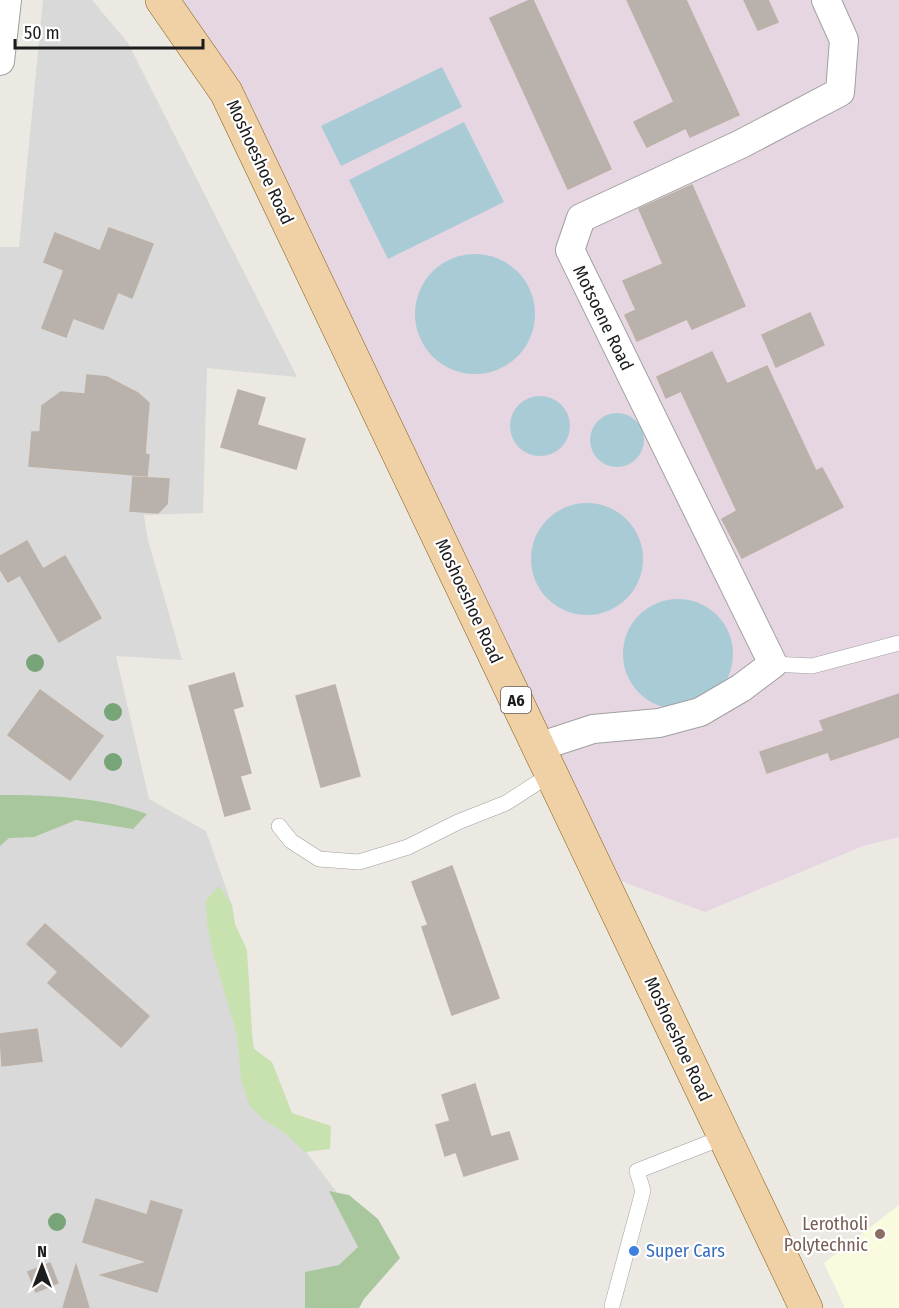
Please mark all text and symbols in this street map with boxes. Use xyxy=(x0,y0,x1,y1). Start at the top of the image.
scale bar xyxy=(15,12,202,50)
text: 50 m xyxy=(24,22,60,44)
street label: Moshoeshoe Road xyxy=(222,96,298,228)
street label: Motsoene Road xyxy=(568,262,638,374)
street label: Moshoeshoe Road xyxy=(431,535,507,667)
road number: A6 xyxy=(501,687,531,713)
street label: Moshoeshoe Road xyxy=(640,973,716,1105)
place label: Lerotholi Polytechnic xyxy=(784,1213,868,1256)
marker: Lerotholi Polytechnic xyxy=(873,1227,887,1241)
north arrow xyxy=(12,1236,72,1296)
place label: Super Cars xyxy=(646,1240,725,1262)
text: N xyxy=(37,1242,47,1261)
marker: Super Cars xyxy=(627,1244,641,1258)

